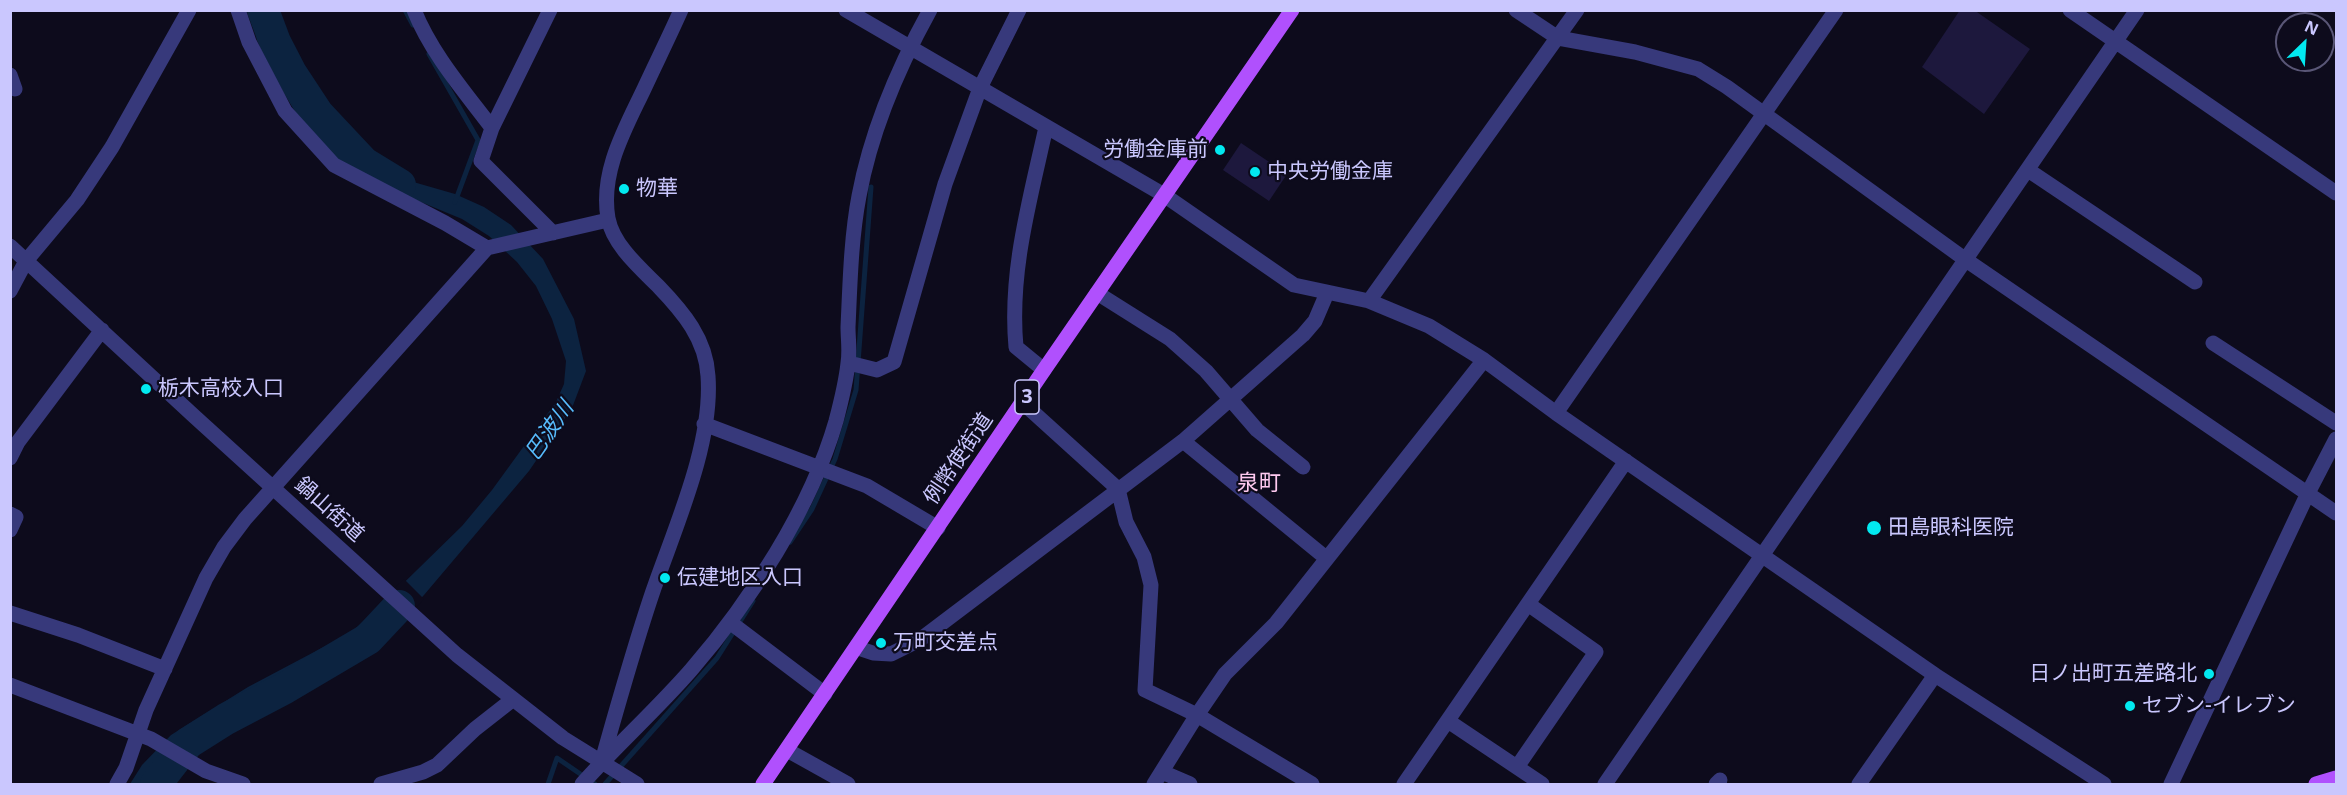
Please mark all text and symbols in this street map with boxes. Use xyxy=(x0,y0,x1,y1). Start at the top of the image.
north arrow xyxy=(2275,12,2335,72)
text: N xyxy=(2301,15,2322,40)
place label: 労働金庫前 xyxy=(1103,137,1208,163)
marker: 労働金庫前 xyxy=(1213,143,1227,157)
place label: 中央労働金庫 xyxy=(1267,159,1393,185)
marker: 中央労働金庫 xyxy=(1248,165,1262,179)
place label: 物華 xyxy=(636,176,678,202)
marker: 物華 xyxy=(617,182,631,196)
place label: 栃木高校入口 xyxy=(158,376,284,402)
road number: 3 xyxy=(1015,380,1039,414)
marker: 栃木高校入口 xyxy=(139,382,153,396)
water label: 巴波川 xyxy=(520,396,580,466)
street label: 例幣使街道 xyxy=(919,408,999,510)
district label: 泉町 xyxy=(1237,471,1281,497)
street label: 鍋山街道 xyxy=(289,473,369,547)
place label: 田島眼科医院 xyxy=(1888,515,2014,541)
marker: 田島眼科医院 xyxy=(1865,519,1883,537)
place label: 伝建地区入口 xyxy=(677,565,803,591)
marker: 伝建地区入口 xyxy=(658,571,672,585)
place label: 万町交差点 xyxy=(893,630,998,656)
marker: 万町交差点 xyxy=(874,636,888,650)
place label: 日ノ出町五差路北 xyxy=(2029,661,2197,687)
marker: 日ノ出町五差路北 xyxy=(2202,667,2216,681)
place label: セブン-イレブン xyxy=(2142,693,2296,719)
marker: セブン-イレブン xyxy=(2123,699,2137,713)

